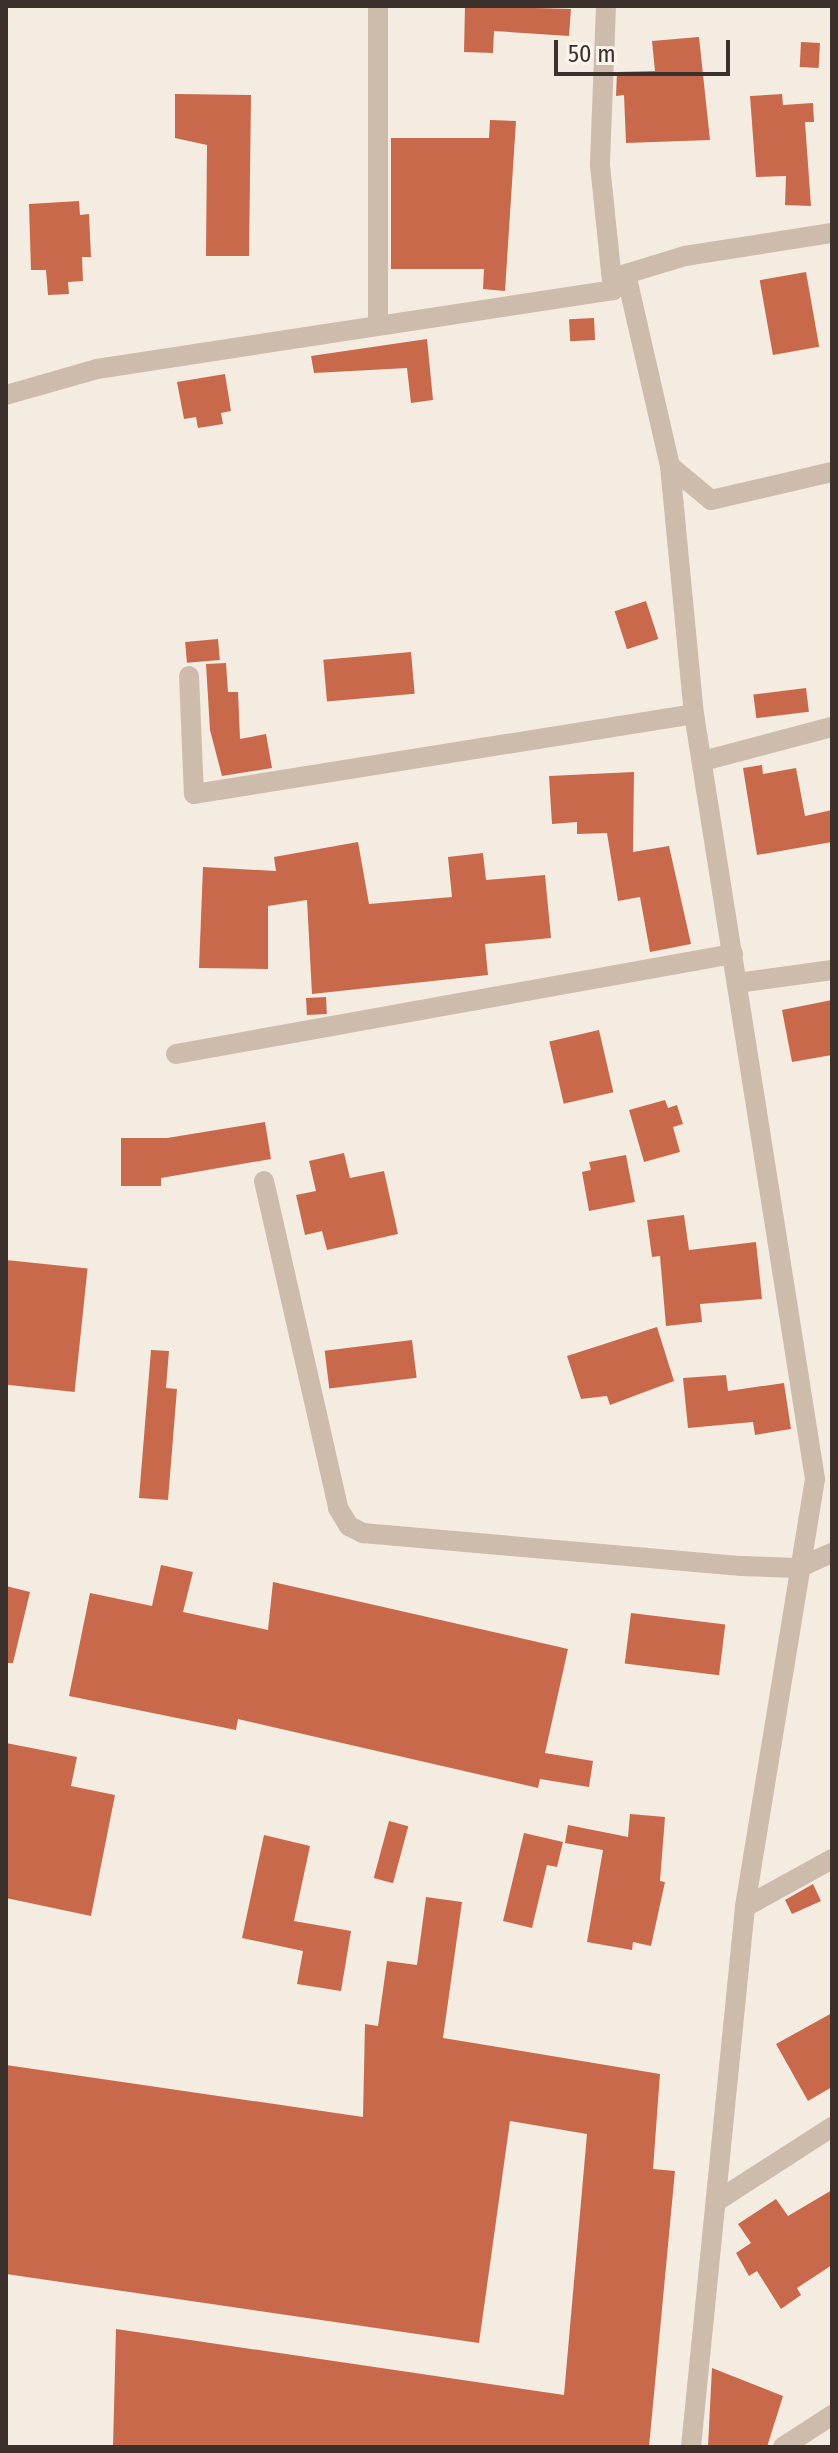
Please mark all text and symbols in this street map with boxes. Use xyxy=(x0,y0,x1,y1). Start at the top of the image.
scale bar xyxy=(558,24,734,74)
text: 50 m xyxy=(568,40,616,68)

